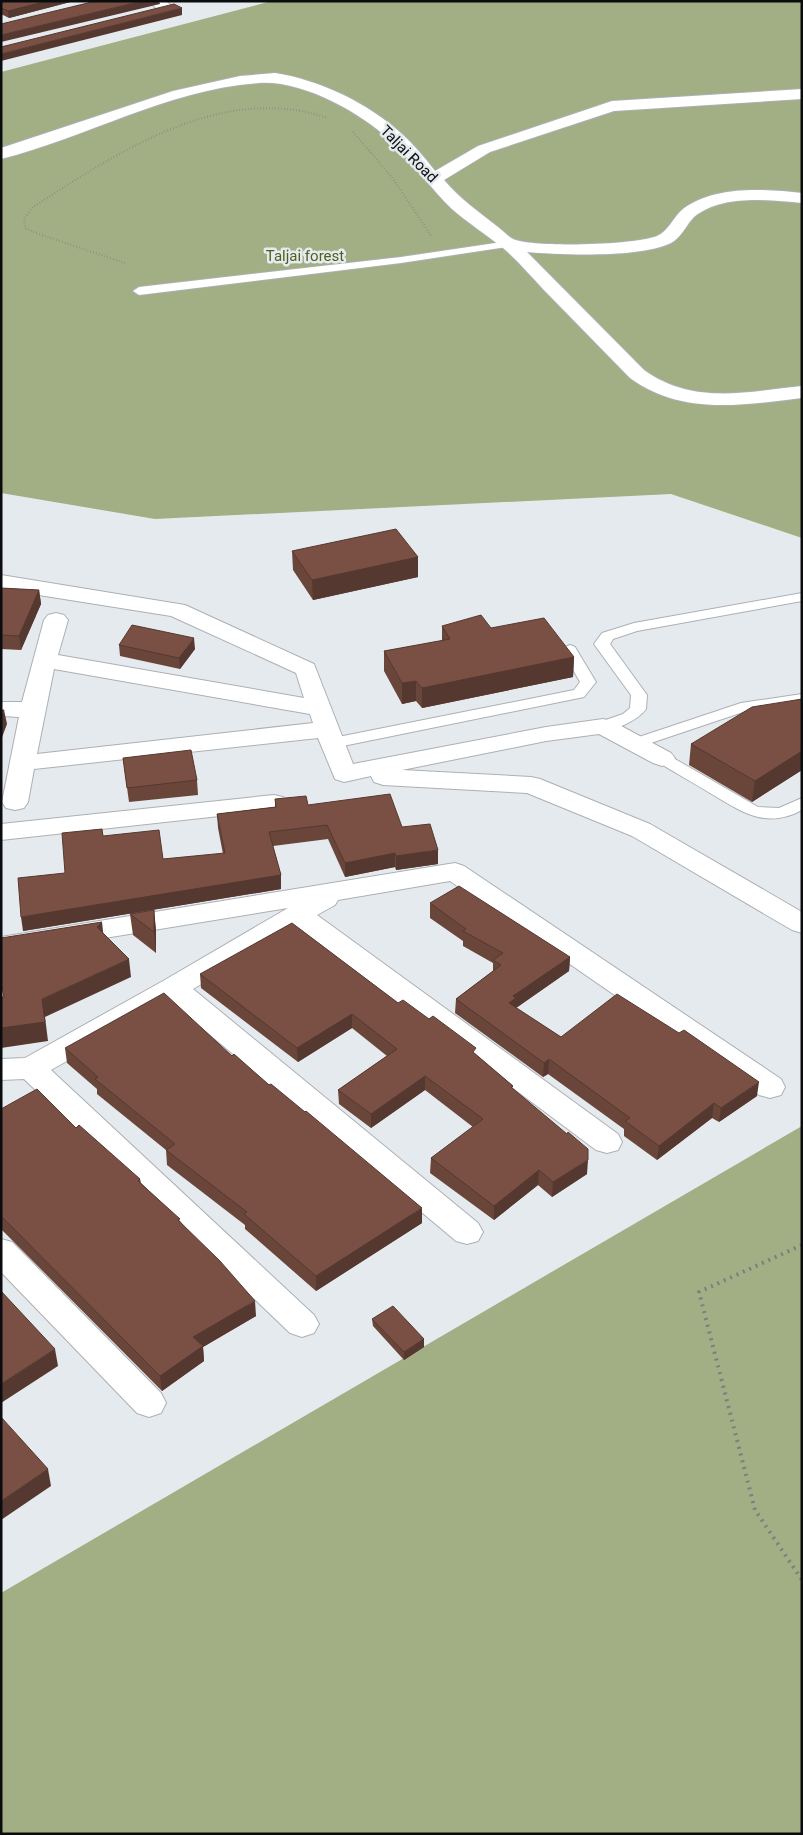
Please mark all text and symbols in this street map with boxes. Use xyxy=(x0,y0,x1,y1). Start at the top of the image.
street label: Taljai Road xyxy=(377,122,441,186)
park label: Taljai forest xyxy=(266,247,344,265)

